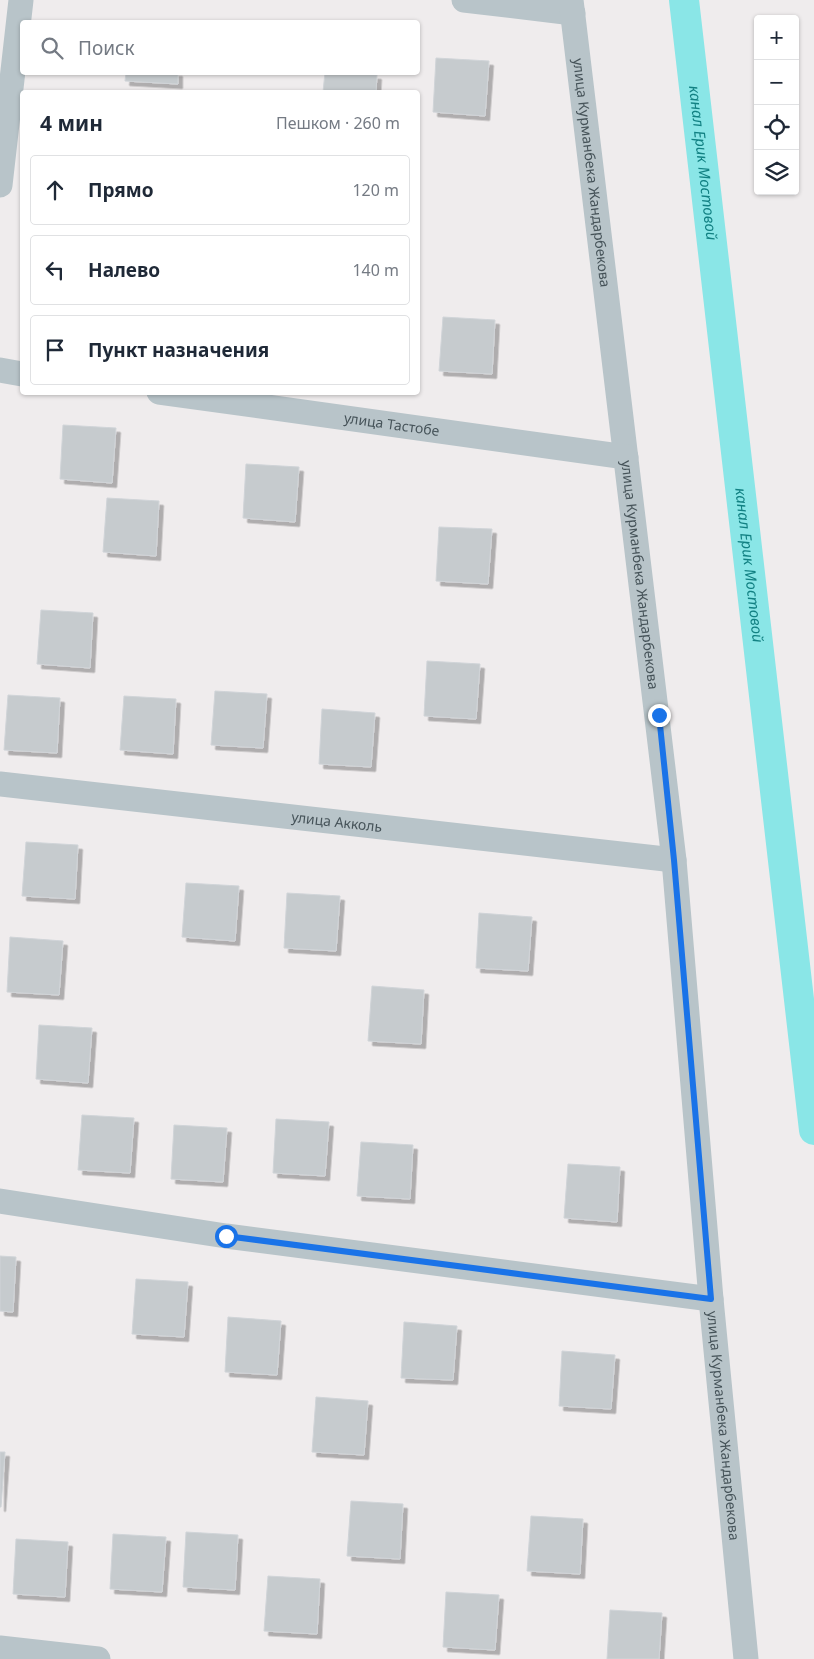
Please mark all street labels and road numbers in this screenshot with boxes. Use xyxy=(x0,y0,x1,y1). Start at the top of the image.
street label: улица Курманбека Жандарбекова xyxy=(569,57,615,288)
street label: улица Тастобе xyxy=(343,408,441,440)
street label: улица Курманбека Жандарбекова xyxy=(617,459,663,690)
street label: улица Акколь xyxy=(291,807,383,836)
street label: улица Курманбека Жандарбекова xyxy=(703,1310,744,1541)

